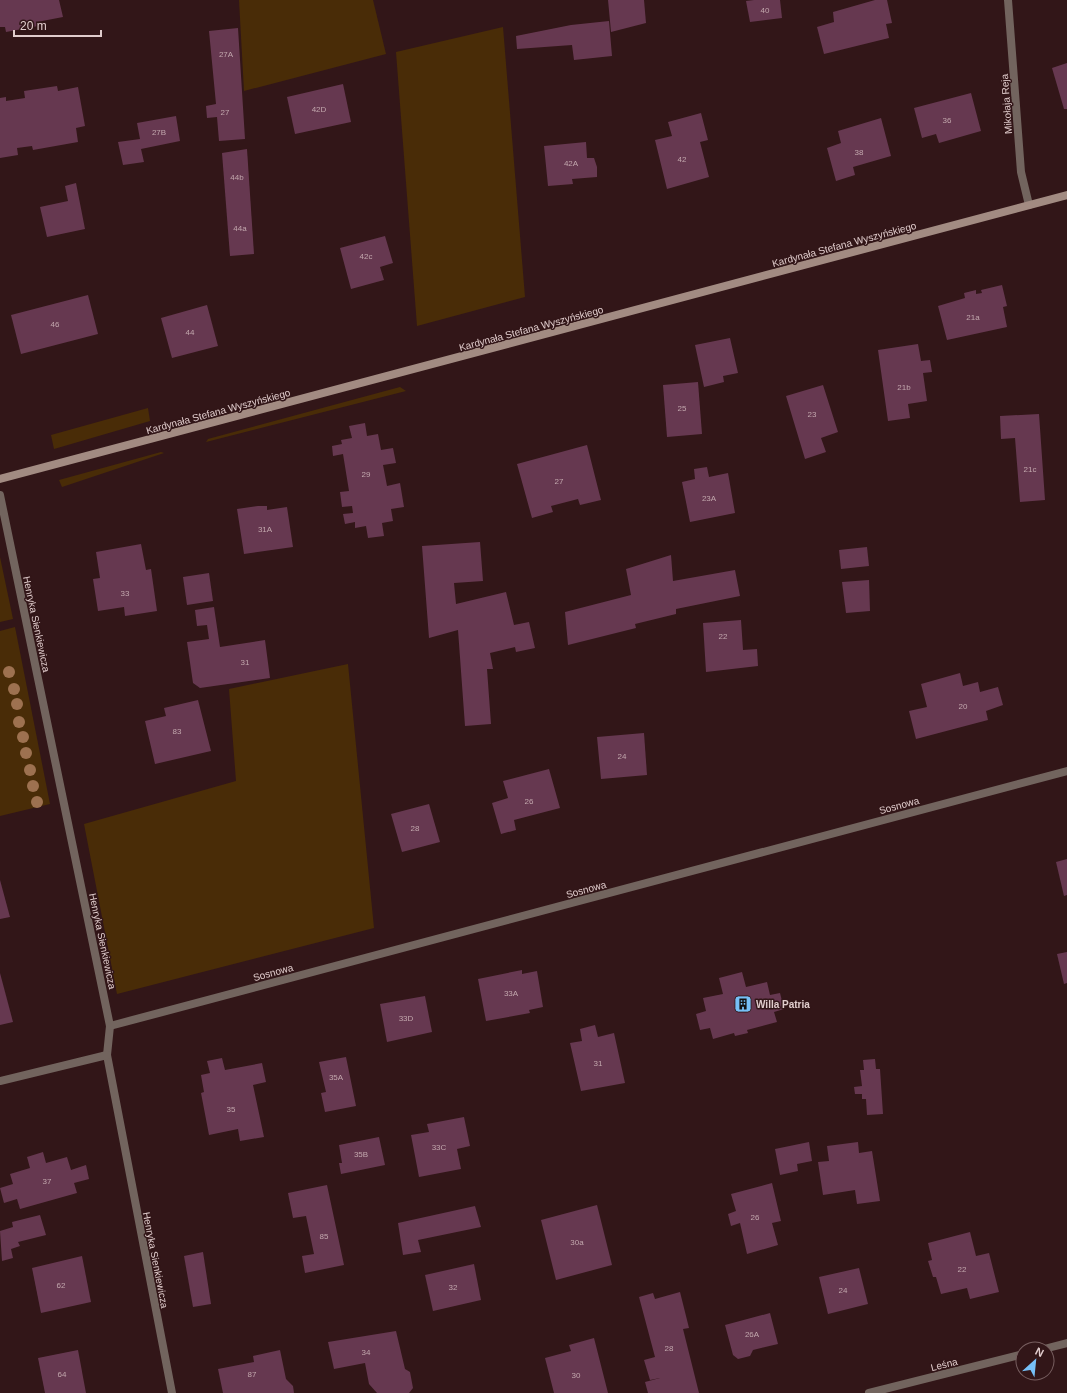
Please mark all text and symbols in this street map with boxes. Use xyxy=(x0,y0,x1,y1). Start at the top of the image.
house number: 40 xyxy=(761,6,770,15)
scale bar xyxy=(14,12,101,38)
text: 20 m xyxy=(20,19,47,33)
house number: 27A xyxy=(219,50,234,59)
street label: Mikołaja Reja xyxy=(999,73,1014,134)
house number: 42D xyxy=(312,105,327,114)
house number: 27 xyxy=(221,108,230,117)
house number: 36 xyxy=(943,116,952,125)
house number: 27B xyxy=(152,128,166,137)
house number: 38 xyxy=(855,148,864,157)
house number: 42 xyxy=(678,155,687,164)
house number: 42A xyxy=(564,159,579,168)
house number: 44b xyxy=(230,173,244,182)
street label: Kardynała Stefana Wyszyńskiego xyxy=(771,220,918,269)
house number: 44a xyxy=(233,224,247,233)
house number: 42c xyxy=(360,252,372,261)
street label: Kardynała Stefana Wyszyńskiego xyxy=(458,304,605,353)
house number: 21a xyxy=(966,313,980,322)
house number: 46 xyxy=(51,320,60,329)
house number: 44 xyxy=(186,328,195,337)
house number: 21b xyxy=(897,383,911,392)
street label: Kardynała Stefana Wyszyńskiego xyxy=(145,387,292,436)
house number: 25 xyxy=(678,404,687,413)
house number: 23 xyxy=(808,410,817,419)
house number: 21c xyxy=(1024,465,1036,474)
house number: 29 xyxy=(362,470,371,479)
house number: 27 xyxy=(555,477,564,486)
house number: 23A xyxy=(702,494,717,503)
house number: 31A xyxy=(258,525,273,534)
street label: Henryka Sienkiewicza xyxy=(21,575,52,674)
house number: 33 xyxy=(121,589,130,598)
house number: 22 xyxy=(719,632,728,641)
house number: 31 xyxy=(241,658,250,667)
house number: 20 xyxy=(959,702,968,711)
house number: 83 xyxy=(173,727,182,736)
house number: 24 xyxy=(618,752,627,761)
street label: Sosnowa xyxy=(878,795,921,816)
house number: 26 xyxy=(525,797,534,806)
house number: 28 xyxy=(411,824,420,833)
street label: Sosnowa xyxy=(565,879,608,900)
street label: Henryka Sienkiewicza xyxy=(87,892,118,991)
street label: Sosnowa xyxy=(252,962,295,983)
house number: 33A xyxy=(504,989,519,998)
building icon: Willa Patria xyxy=(733,994,753,1014)
place label: Willa Patria xyxy=(756,999,810,1010)
house number: 33D xyxy=(399,1014,414,1023)
house number: 31 xyxy=(594,1059,603,1068)
house number: 35A xyxy=(329,1073,344,1082)
house number: 35 xyxy=(227,1105,236,1114)
house number: 33C xyxy=(432,1143,447,1152)
house number: 35B xyxy=(354,1150,368,1159)
house number: 37 xyxy=(43,1177,52,1186)
street label: Henryka Sienkiewicza xyxy=(141,1211,170,1310)
house number: 26 xyxy=(751,1213,760,1222)
house number: 85 xyxy=(320,1232,329,1241)
house number: 30a xyxy=(570,1238,584,1247)
house number: 22 xyxy=(958,1265,967,1274)
house number: 62 xyxy=(57,1281,66,1290)
house number: 32 xyxy=(449,1283,458,1292)
house number: 24 xyxy=(839,1286,848,1295)
house number: 26A xyxy=(745,1330,760,1339)
north arrow xyxy=(1015,1341,1055,1381)
house number: 28 xyxy=(665,1344,674,1353)
text: N xyxy=(1033,1345,1046,1359)
house number: 34 xyxy=(362,1348,371,1357)
street label: Leśna xyxy=(930,1356,959,1373)
house number: 64 xyxy=(58,1370,67,1379)
house number: 87 xyxy=(248,1370,257,1379)
house number: 30 xyxy=(572,1371,581,1380)

